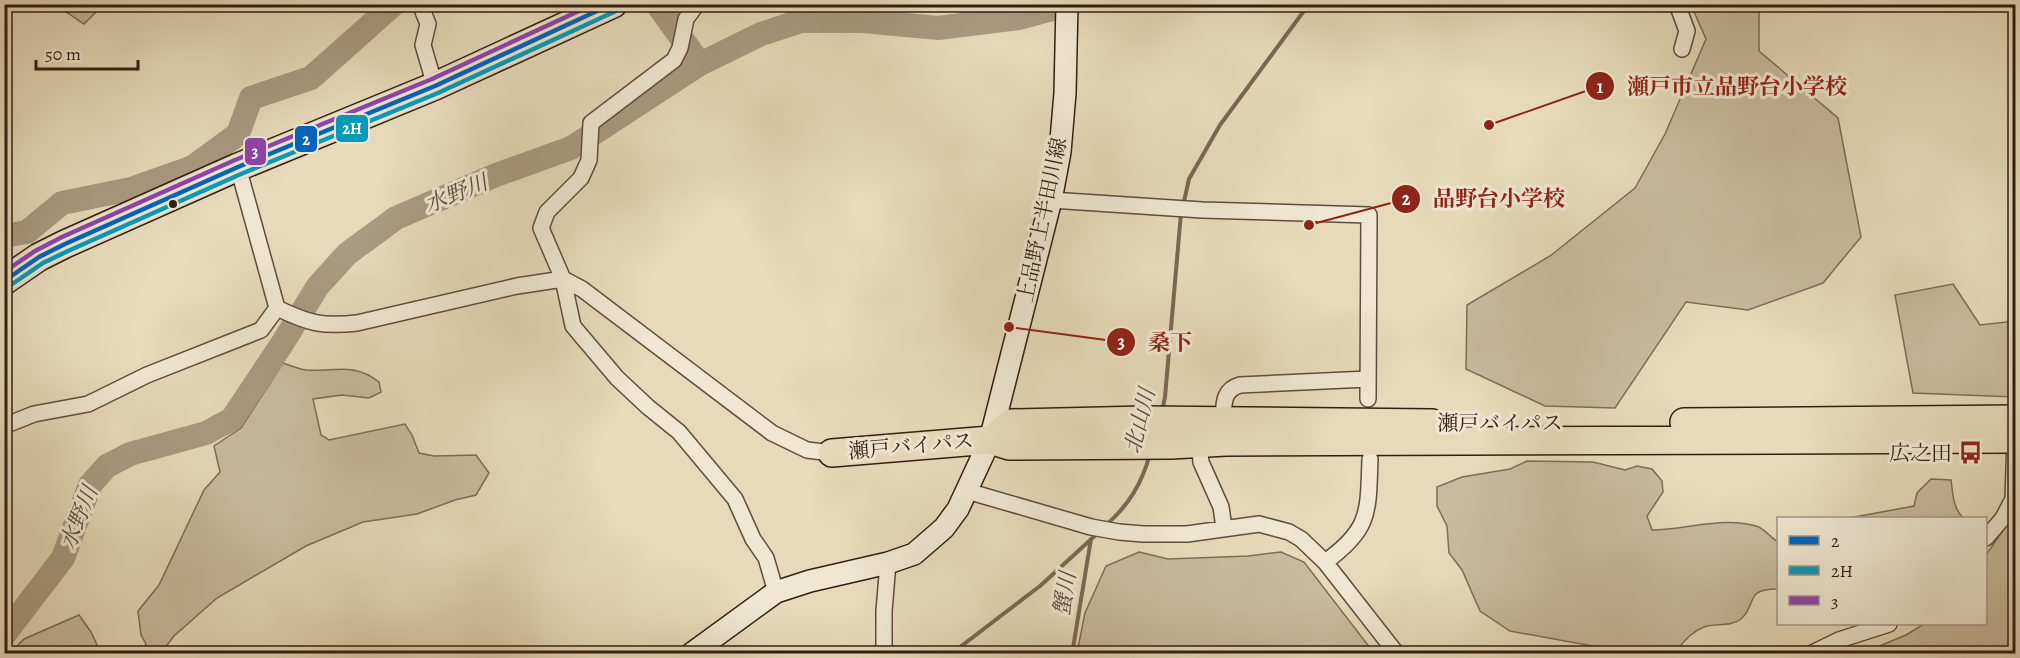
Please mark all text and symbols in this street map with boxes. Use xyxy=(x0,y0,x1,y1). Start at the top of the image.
scale bar xyxy=(36,33,138,71)
text: 50 m xyxy=(45,42,81,66)
callout: 瀬戸市立品野台小学校 xyxy=(1585,66,1859,106)
text: 瀬戸市立品野台小学校 xyxy=(1627,72,1847,102)
text: 1 xyxy=(1597,75,1604,99)
line badge: 2H xyxy=(335,114,369,143)
text: 2H xyxy=(342,118,362,140)
line badge: 2 xyxy=(294,125,318,153)
text: 2 xyxy=(302,129,310,151)
street label: 上品野上半田川線 xyxy=(1011,135,1073,305)
line badge: 3 xyxy=(244,137,267,166)
text: 3 xyxy=(252,141,259,163)
water label: 水野川 xyxy=(420,167,494,220)
callout: 品野台小学校 xyxy=(1391,179,1577,219)
text: 品野台小学校 xyxy=(1433,184,1565,214)
text: 2 xyxy=(1402,187,1411,211)
unlabelled marker xyxy=(167,198,179,210)
callout: 桑下 xyxy=(1106,322,1204,362)
text: 桑下 xyxy=(1148,328,1192,358)
text: 3 xyxy=(1117,330,1125,354)
water label: 北山川 xyxy=(1117,383,1163,457)
street label: 瀬戸バイパス xyxy=(1437,409,1563,437)
street label: 瀬戸バイパス xyxy=(847,427,975,465)
place label: 広之田 xyxy=(1889,439,1952,467)
bus stop icon: 広之田 xyxy=(1957,440,1983,466)
water label: 水野川 xyxy=(53,480,106,554)
legend xyxy=(1777,517,1987,625)
text: 2 xyxy=(1831,529,1840,553)
text: 2H xyxy=(1831,559,1853,583)
water label: 蟹川 xyxy=(1047,568,1084,618)
text: 3 xyxy=(1831,589,1839,613)

